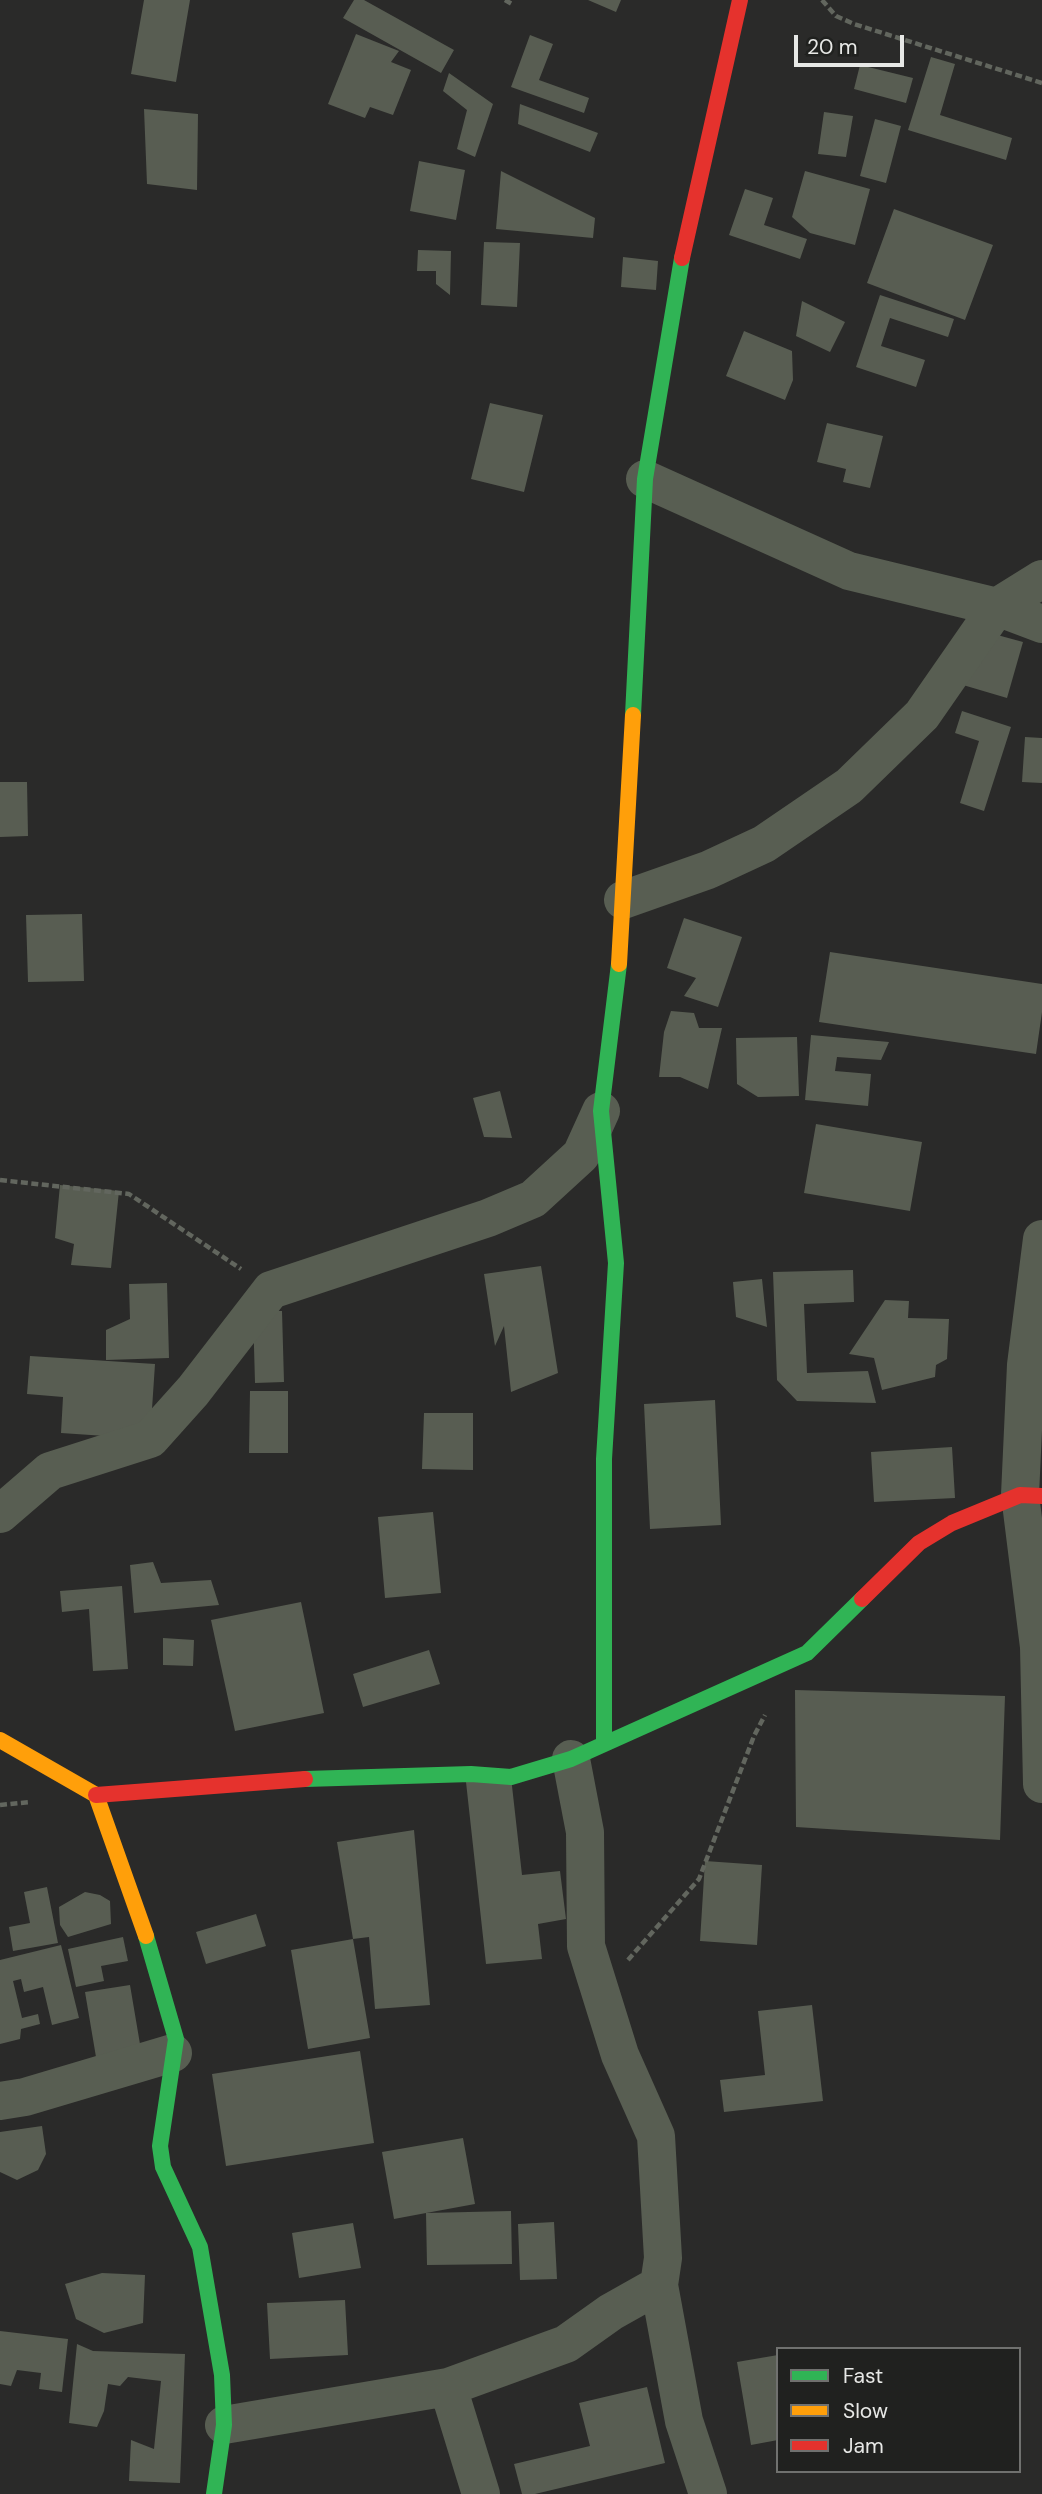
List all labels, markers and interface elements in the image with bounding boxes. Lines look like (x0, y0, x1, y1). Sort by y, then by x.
scale bar (797, 21, 907, 65)
text: 20 m (807, 33, 858, 61)
legend (776, 2347, 1021, 2473)
text: Fast (843, 2362, 883, 2390)
text: Slow (843, 2397, 888, 2425)
text: Jam (843, 2432, 884, 2460)

